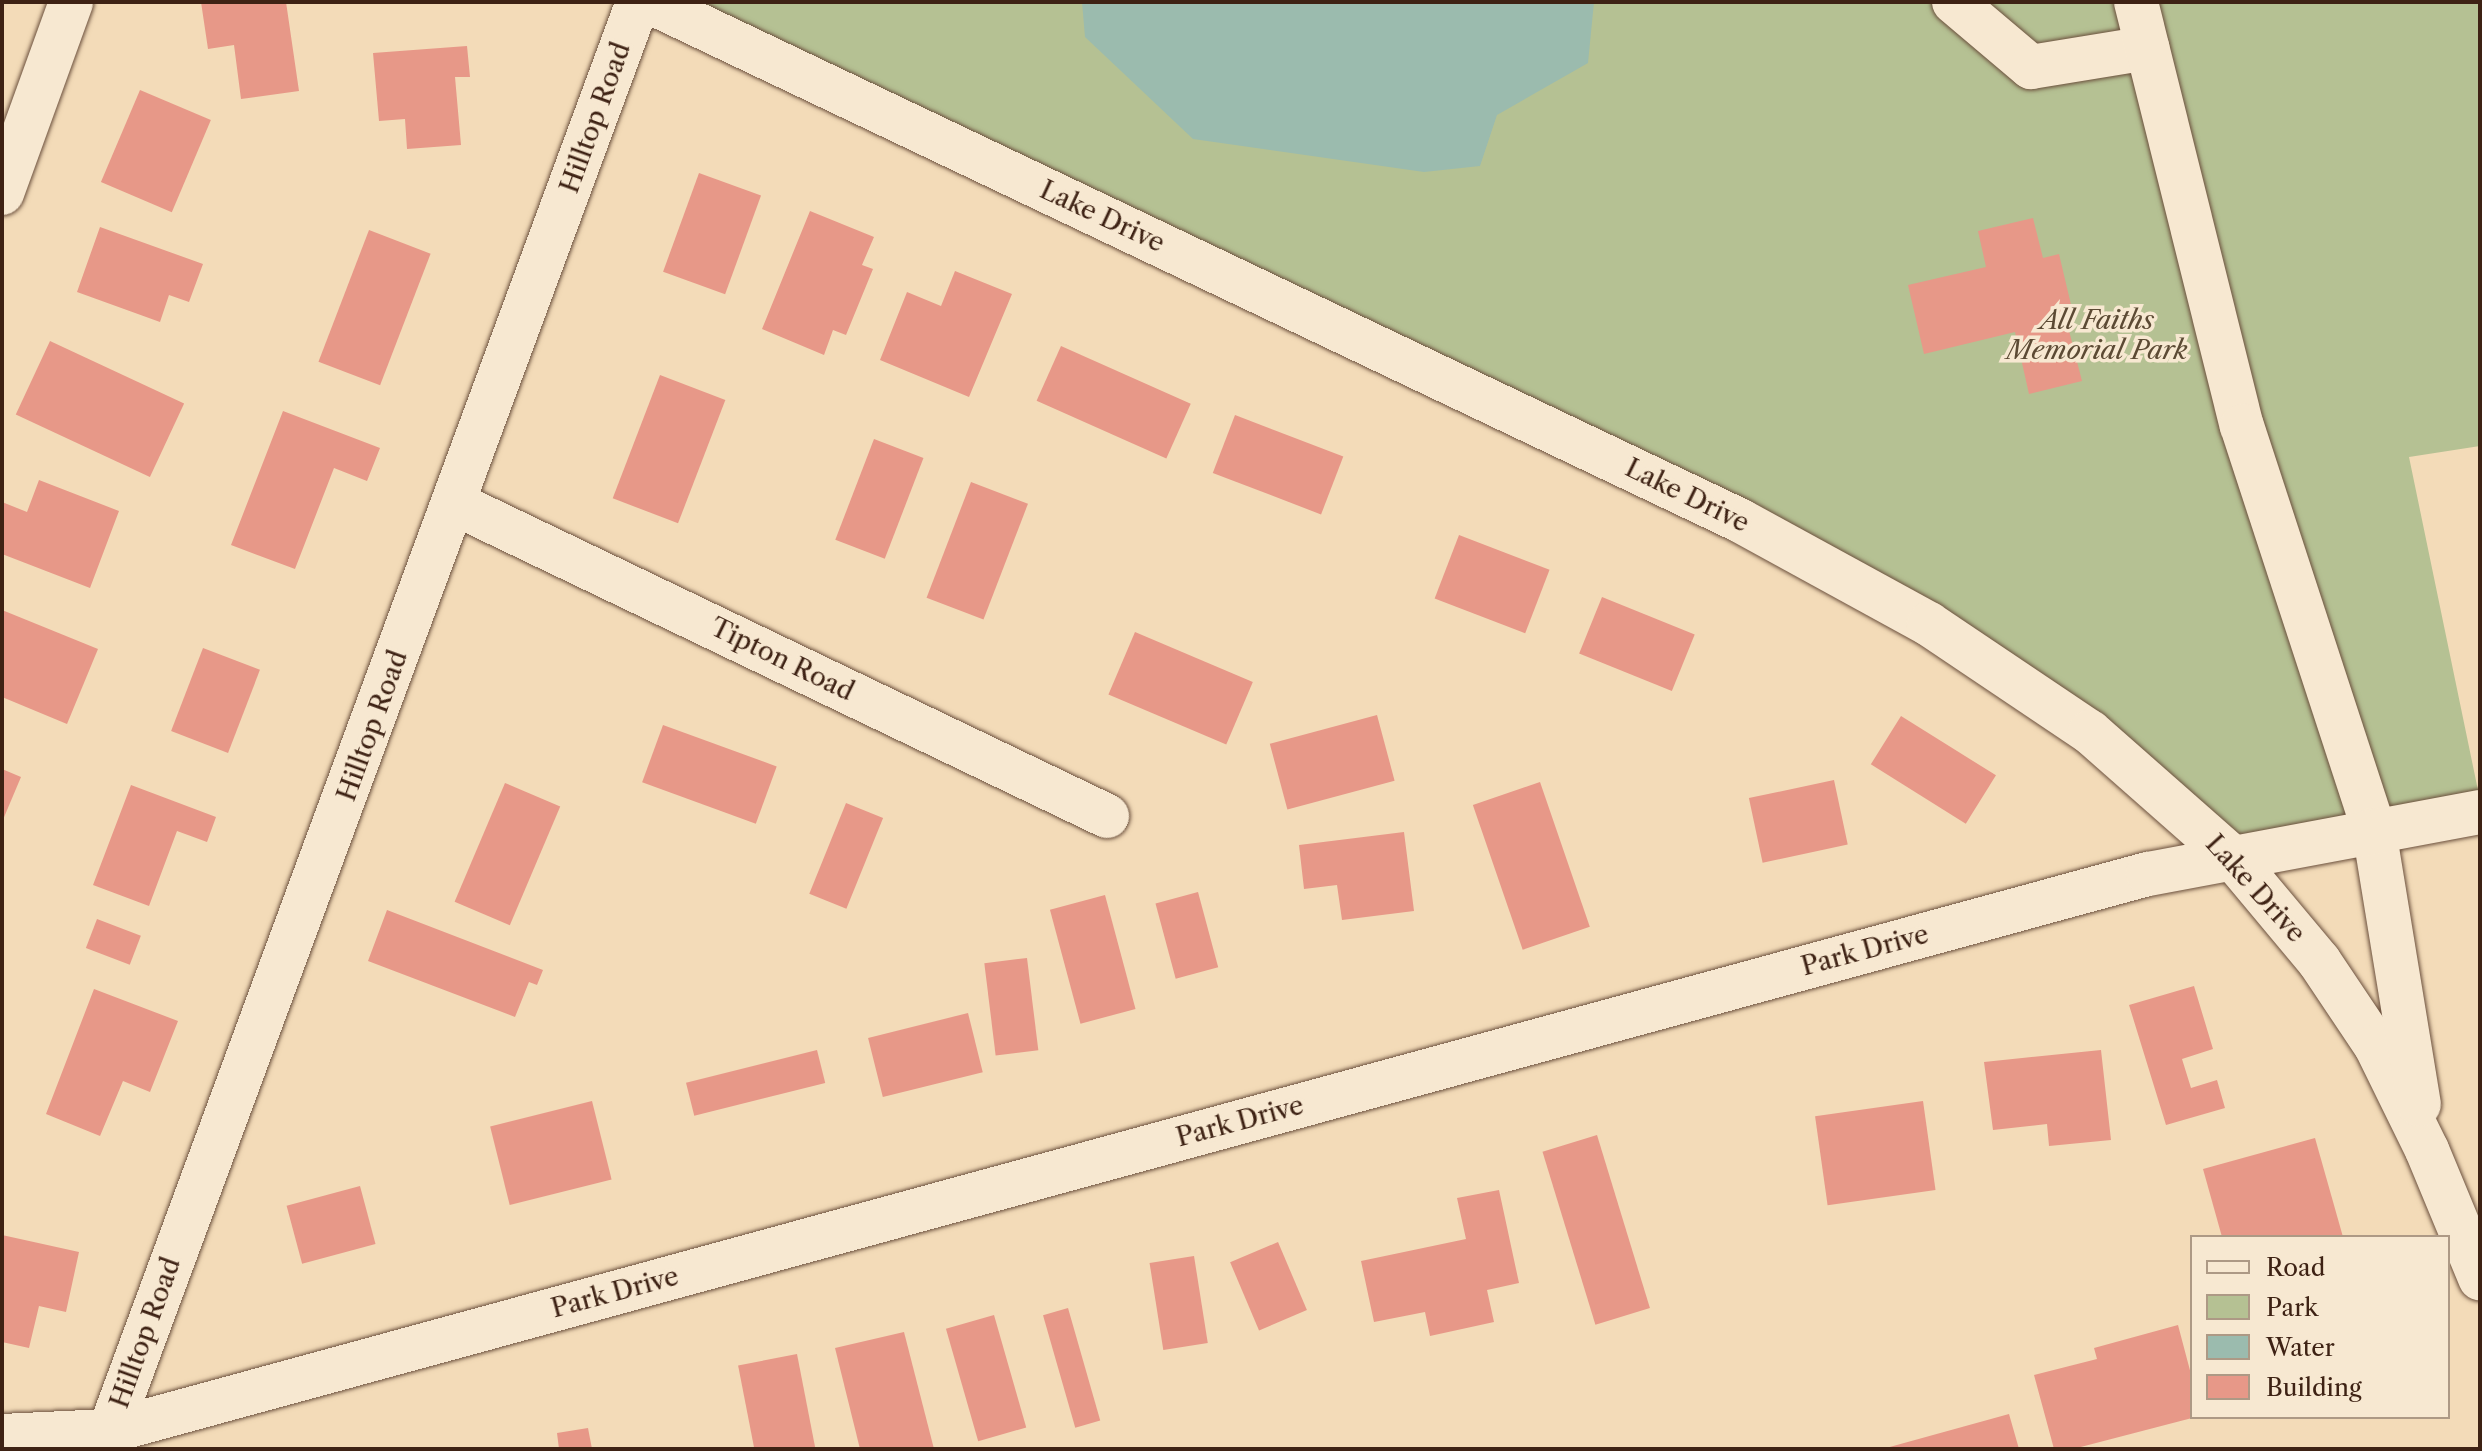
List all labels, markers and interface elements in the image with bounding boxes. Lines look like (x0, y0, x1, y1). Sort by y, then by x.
street label: Hilltop Road (554, 38, 638, 198)
street label: Lake Drive (1035, 175, 1169, 259)
park label: All Faiths Memorial Park (2006, 305, 2188, 366)
street label: Lake Drive (1620, 453, 1754, 539)
street label: Tipton Road (705, 612, 859, 708)
street label: Hilltop Road (331, 646, 415, 806)
street label: Lake Drive (2199, 829, 2311, 949)
street label: Park Drive (1798, 919, 1932, 983)
street label: Park Drive (1173, 1090, 1307, 1154)
legend (2190, 1235, 2450, 1419)
street label: Hilltop Road (104, 1253, 188, 1413)
text: Road (2266, 1253, 2325, 1282)
street label: Park Drive (548, 1261, 682, 1325)
text: Park (2266, 1293, 2318, 1322)
text: Water (2266, 1333, 2335, 1362)
text: Building (2266, 1373, 2362, 1402)

